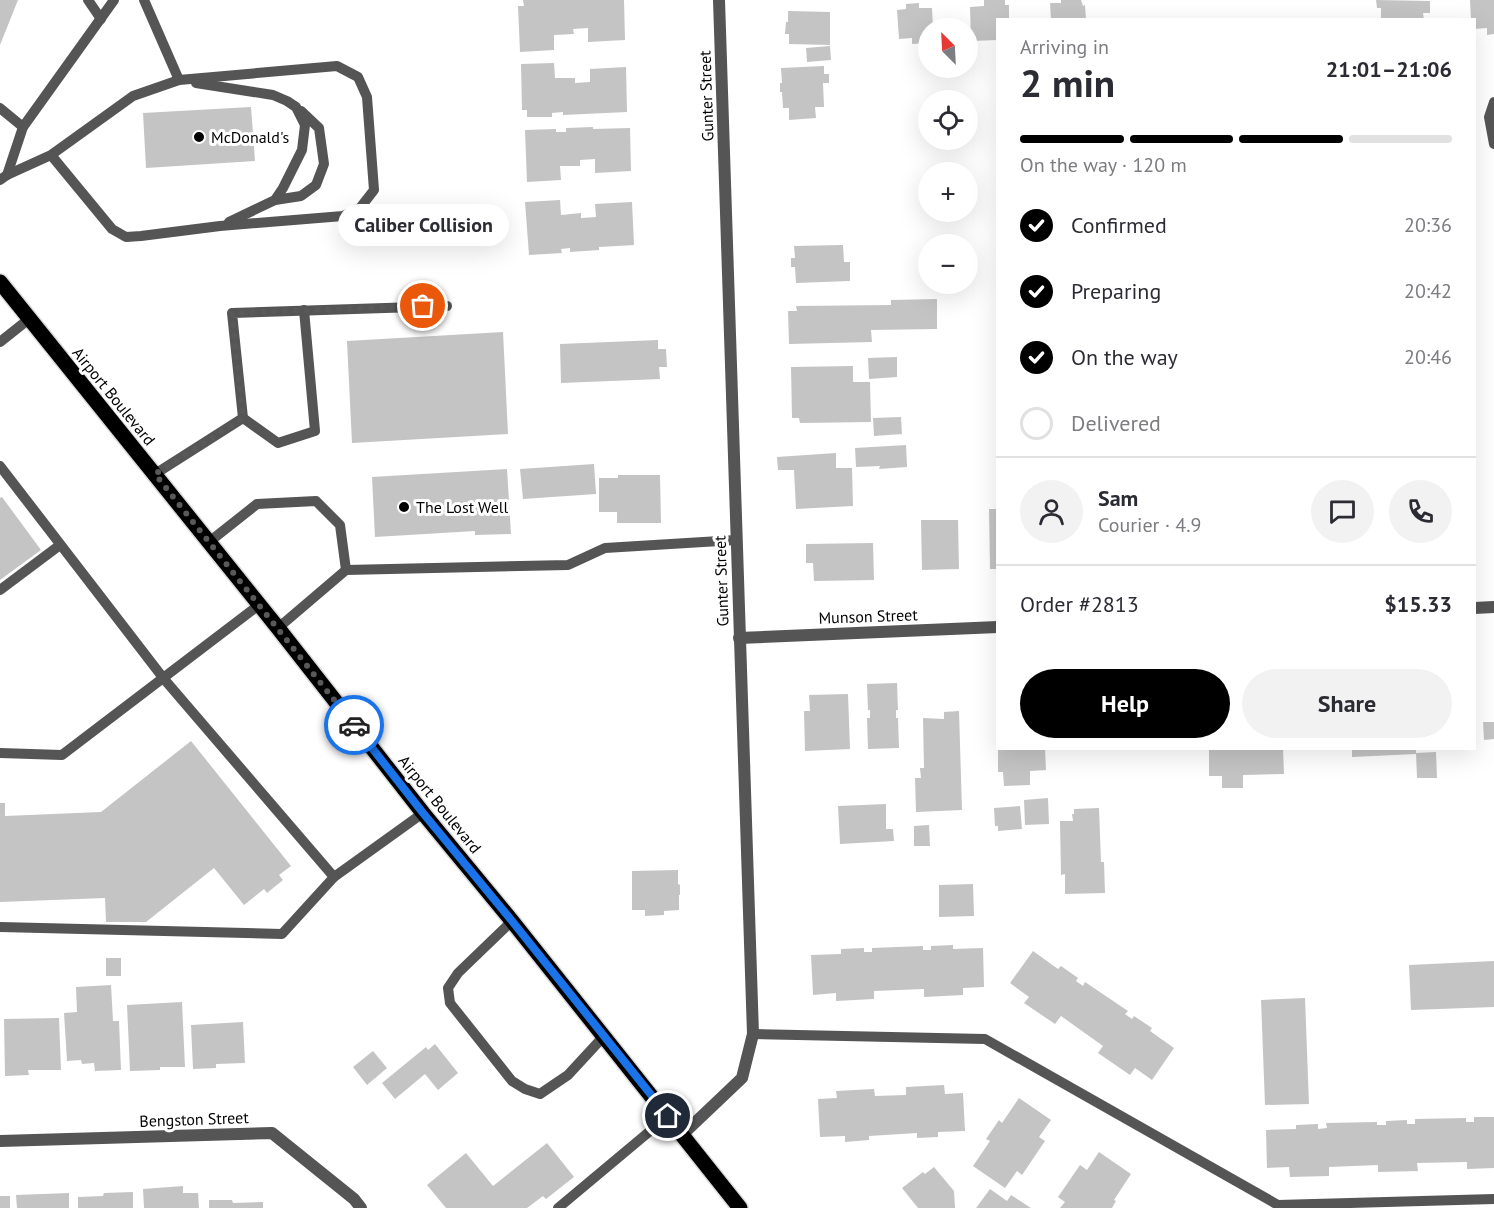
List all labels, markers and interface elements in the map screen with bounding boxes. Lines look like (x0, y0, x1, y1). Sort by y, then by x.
north arrow (918, 18, 978, 78)
map controls (918, 18, 978, 294)
text: Arriving in (1020, 34, 1109, 60)
street label: Gunter Street (694, 50, 718, 142)
text: 21:01–21:06 (1326, 55, 1452, 83)
text: 2 min (1020, 57, 1115, 108)
button: locate (918, 90, 978, 150)
place label: McDonald's (211, 127, 289, 147)
marker: McDonald's (192, 130, 206, 144)
text: On the way · 120 m (1020, 152, 1187, 178)
button: + (918, 162, 978, 222)
callout: Caliber Collision (338, 204, 508, 246)
icon: check (1020, 209, 1053, 242)
text: Confirmed (1071, 211, 1167, 239)
text: Caliber Collision (354, 212, 493, 238)
text: 20:36 (1404, 212, 1452, 238)
button: − (918, 234, 978, 294)
icon: check (1020, 275, 1053, 308)
text: Preparing (1071, 277, 1161, 305)
text: 20:42 (1404, 278, 1452, 304)
pin (397, 280, 448, 331)
icon: bag (406, 289, 439, 322)
icon: check (1020, 341, 1053, 374)
street label: Airport Boulevard (68, 343, 160, 449)
text: On the way (1071, 343, 1178, 371)
text: 20:46 (1404, 344, 1452, 370)
text: Delivered (1071, 409, 1161, 437)
button: person (1020, 480, 1083, 543)
button: chat (1311, 480, 1374, 543)
button: phone (1389, 480, 1452, 543)
text: Sam (1098, 484, 1138, 512)
place label: The Lost Well (416, 497, 508, 517)
marker: The Lost Well (397, 500, 411, 514)
text: Courier · 4.9 (1098, 512, 1201, 538)
street label: Gunter Street (709, 535, 733, 627)
text: Order #2813 (1020, 590, 1139, 618)
text: $15.33 (1384, 590, 1452, 618)
street label: Munson Street (818, 604, 919, 628)
button: Help (1020, 669, 1230, 738)
button: Share (1242, 669, 1452, 738)
courier (324, 695, 384, 755)
icon: car (338, 709, 371, 742)
street label: Airport Boulevard (394, 751, 486, 857)
pin (642, 1090, 693, 1141)
icon: home (651, 1099, 684, 1132)
street label: Bengston Street (139, 1107, 250, 1131)

